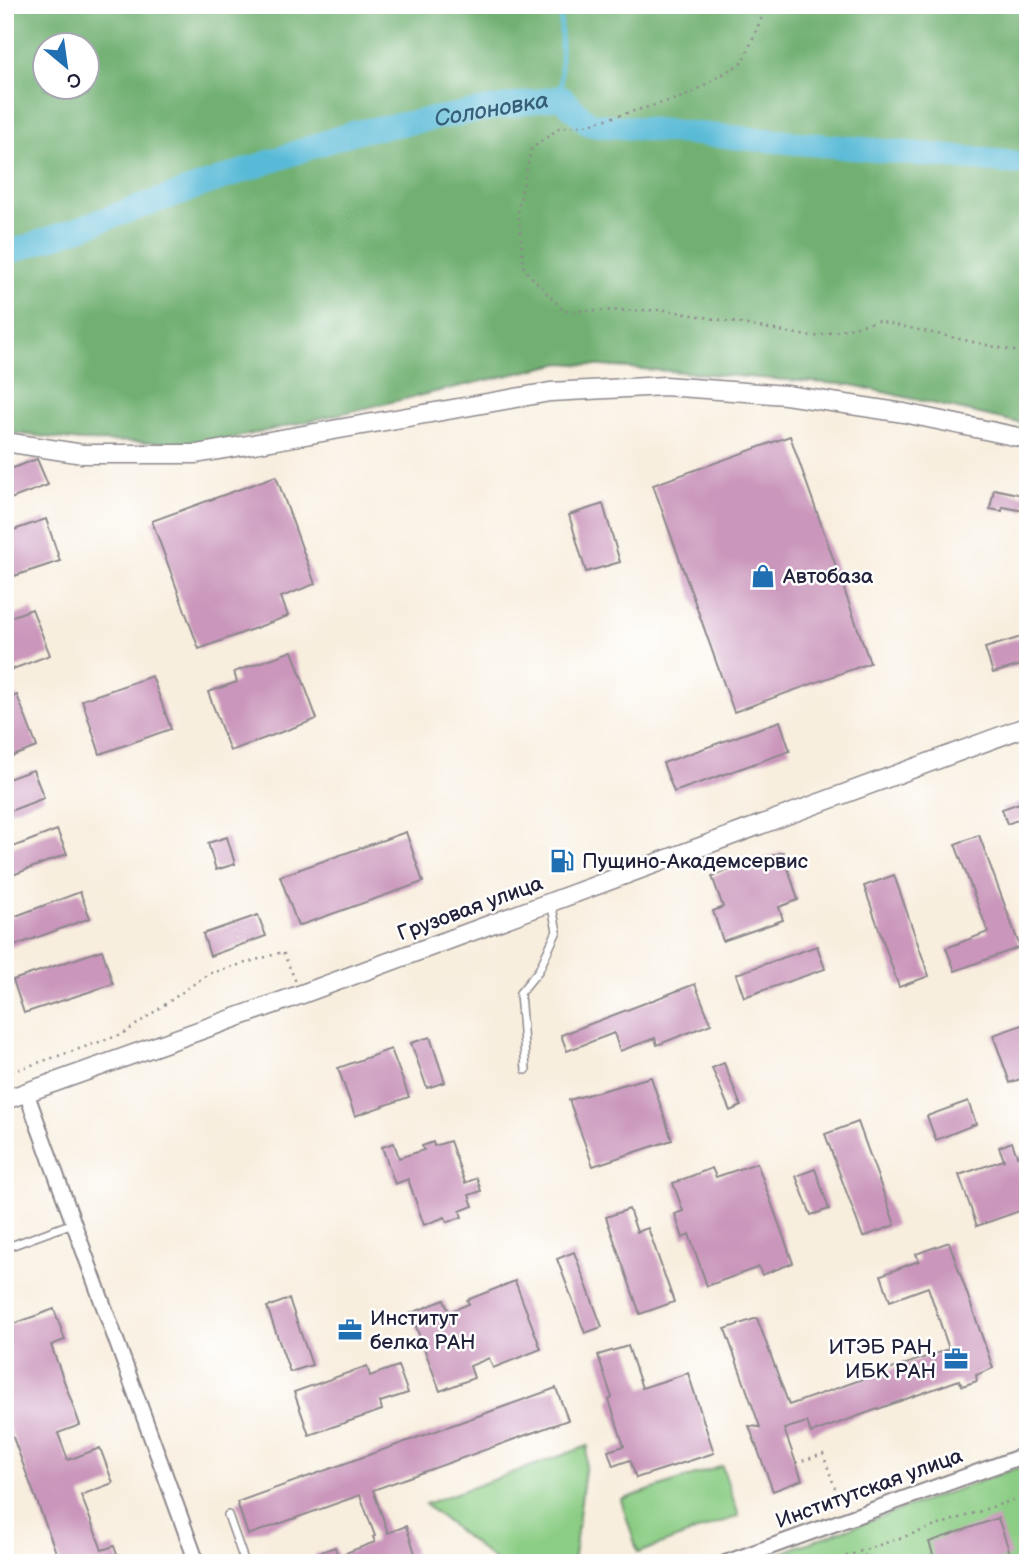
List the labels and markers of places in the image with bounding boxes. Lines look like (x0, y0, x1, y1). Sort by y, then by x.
shop icon: Автобаза (749, 562, 777, 590)
place label: Автобаза (782, 564, 874, 589)
fuel station icon: Пущино-Академсервис (548, 847, 576, 875)
place label: Пущино-Академсервис (582, 849, 808, 874)
place label: Институт белка РАН (370, 1306, 476, 1355)
office icon: Институт белка РАН (336, 1316, 364, 1344)
place label: ИТЭБ РАН, ИБК РАН (828, 1335, 936, 1384)
office icon: ИТЭБ РАН, ИБК РАН (942, 1345, 970, 1373)

